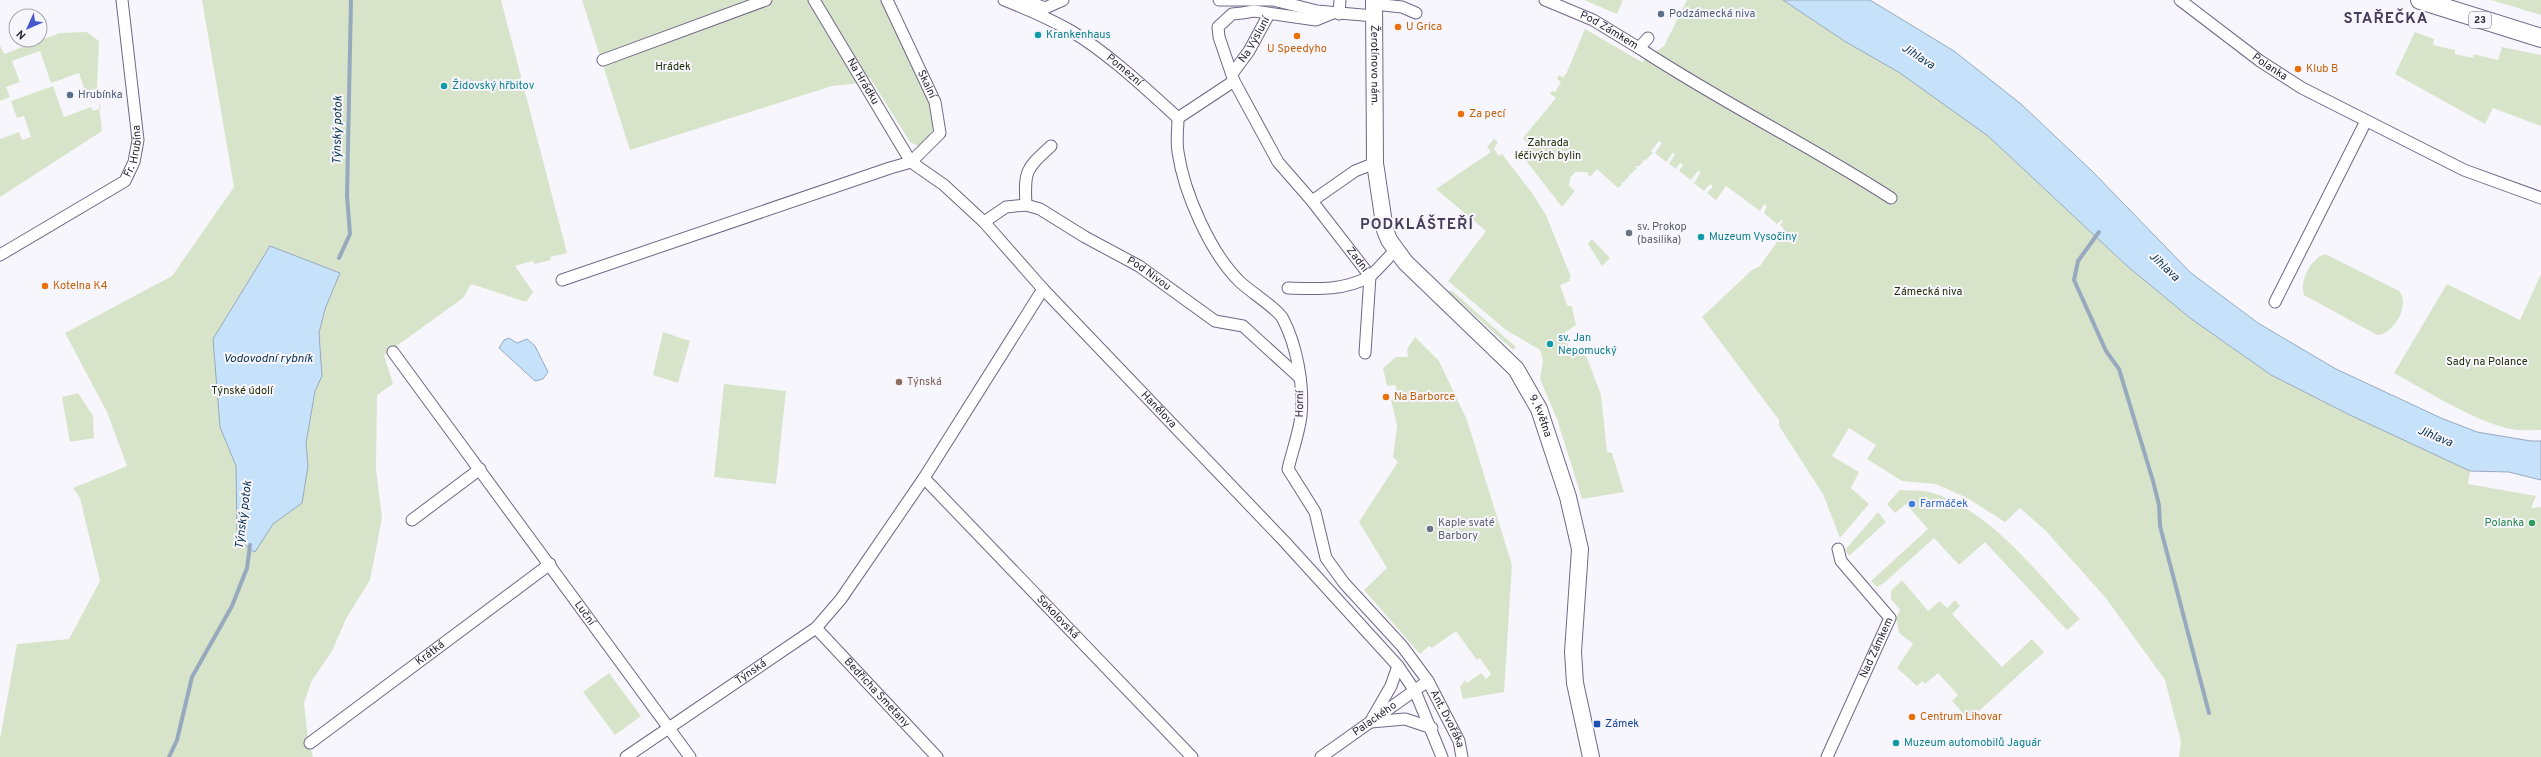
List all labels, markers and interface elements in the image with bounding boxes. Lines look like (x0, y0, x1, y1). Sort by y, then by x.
place label: Podzámecká niva (1669, 7, 1756, 21)
north arrow (8, 8, 48, 48)
street label: Pod Zámkem (1578, 8, 1641, 53)
district label: STAŘEČKA (2343, 8, 2429, 29)
marker: Podzámecká niva (1656, 9, 1666, 19)
road number: 23 (2469, 12, 2491, 28)
street label: Na Výsluní (1236, 13, 1274, 66)
place label: U Grica (1406, 20, 1442, 34)
marker: U Grica (1393, 22, 1403, 32)
street label: Žerotínovo nám. (1367, 25, 1382, 105)
text: N (14, 27, 29, 42)
place label: Krankenhaus (1046, 28, 1111, 42)
marker: Krankenhaus (1033, 30, 1043, 40)
marker: U Speedyho (1292, 31, 1302, 41)
water label: Jihlava (1898, 40, 1938, 74)
place label: U Speedyho (1267, 42, 1327, 56)
street label: Polanka (2249, 50, 2290, 84)
street label: Pomezní (1103, 51, 1146, 90)
street label: Na Hrádku (844, 56, 882, 107)
park label: Hrádek (655, 60, 691, 74)
place label: Klub B (2306, 62, 2338, 76)
marker: Klub B (2293, 64, 2303, 74)
street label: Skalní (914, 68, 940, 102)
place label: Židovský hřbitov (452, 78, 535, 93)
marker: Židovský hřbitov (439, 81, 449, 91)
place label: Hrubínka (78, 88, 123, 102)
marker: Hrubínka (65, 90, 75, 100)
water label: Týnský potok (329, 95, 347, 164)
place label: Za pecí (1469, 107, 1507, 121)
marker: Za pecí (1456, 109, 1466, 119)
street label: Fr. Hrubína (121, 124, 145, 179)
park label: Zahrada léčivých bylin (1515, 136, 1581, 163)
district label: PODKLÁŠTEŘÍ (1360, 214, 1474, 235)
place label: sv. Prokop (basilika) (1637, 220, 1687, 247)
marker: sv. Prokop (basilika) (1624, 228, 1634, 238)
place label: Muzeum Vysočiny (1709, 230, 1797, 244)
marker: Muzeum Vysočiny (1696, 232, 1706, 242)
street label: Zadní (1343, 244, 1372, 276)
water label: Jihlava (2145, 249, 2183, 286)
street label: Pod Nivou (1124, 254, 1174, 294)
place label: Kotelna K4 (53, 279, 108, 293)
marker: Kotelna K4 (40, 281, 50, 291)
park label: Zámecká niva (1894, 285, 1962, 299)
place label: sv. Jan Nepomucký (1558, 331, 1617, 358)
marker: sv. Jan Nepomucký (1545, 339, 1555, 349)
water label: Vodovodní rybník (223, 351, 314, 367)
park label: Sady na Polance (2446, 355, 2528, 369)
place label: Týnská (907, 375, 942, 389)
marker: Týnská (894, 377, 904, 387)
park label: Týnské údolí (211, 384, 274, 398)
street label: Hanělova (1138, 388, 1180, 431)
street label: Horní (1293, 389, 1307, 418)
place label: Na Barborce (1394, 390, 1455, 404)
marker: Na Barborce (1381, 392, 1391, 402)
street label: 9. května (1525, 392, 1555, 439)
water label: Jihlava (2415, 423, 2456, 452)
water label: Týnský potok (232, 479, 256, 550)
place label: Farmáček (1920, 497, 1968, 511)
marker: Farmáček (1907, 499, 1917, 509)
place label: Kaple svaté Barbory (1438, 516, 1495, 543)
place label: Polanka (2485, 516, 2524, 530)
marker: Polanka (2527, 518, 2537, 528)
marker: Kaple svaté Barbory (1425, 524, 1435, 534)
street label: Sokolovská (1033, 592, 1082, 642)
street label: Luční (571, 598, 599, 629)
street label: Nad Zámkem (1857, 615, 1896, 680)
street label: Krátká (413, 638, 448, 669)
street label: Bedřicha Smetany (841, 655, 913, 731)
street label: Týnská (733, 656, 769, 688)
street label: Ant. Dvořáka (1427, 687, 1467, 749)
street label: Palackého (1350, 698, 1400, 739)
place label: Centrum Lihovar (1920, 710, 2003, 724)
marker: Centrum Lihovar (1907, 712, 1917, 722)
place label: Zámek (1605, 717, 1639, 731)
marker: Zámek (1592, 719, 1602, 729)
place label: Muzeum automobilů Jaguár (1904, 736, 2042, 750)
marker: Muzeum automobilů Jaguár (1891, 738, 1901, 748)

